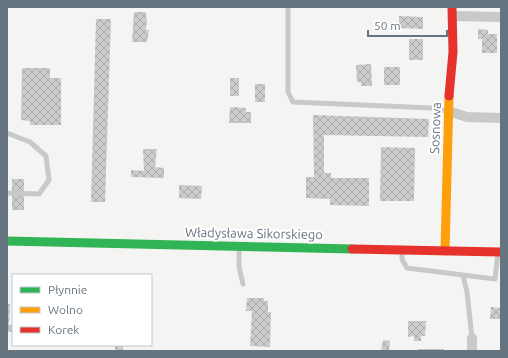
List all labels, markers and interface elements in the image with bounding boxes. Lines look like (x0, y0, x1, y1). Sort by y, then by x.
scale bar (368, 12, 447, 38)
text: 50 m (374, 19, 401, 32)
street label: Sosnowa (427, 102, 443, 154)
street label: Władysława Sikorskiego (185, 225, 323, 241)
legend (12, 274, 152, 346)
text: Płynnie (48, 283, 87, 296)
text: Wolno (48, 303, 83, 316)
text: Korek (48, 323, 79, 336)

